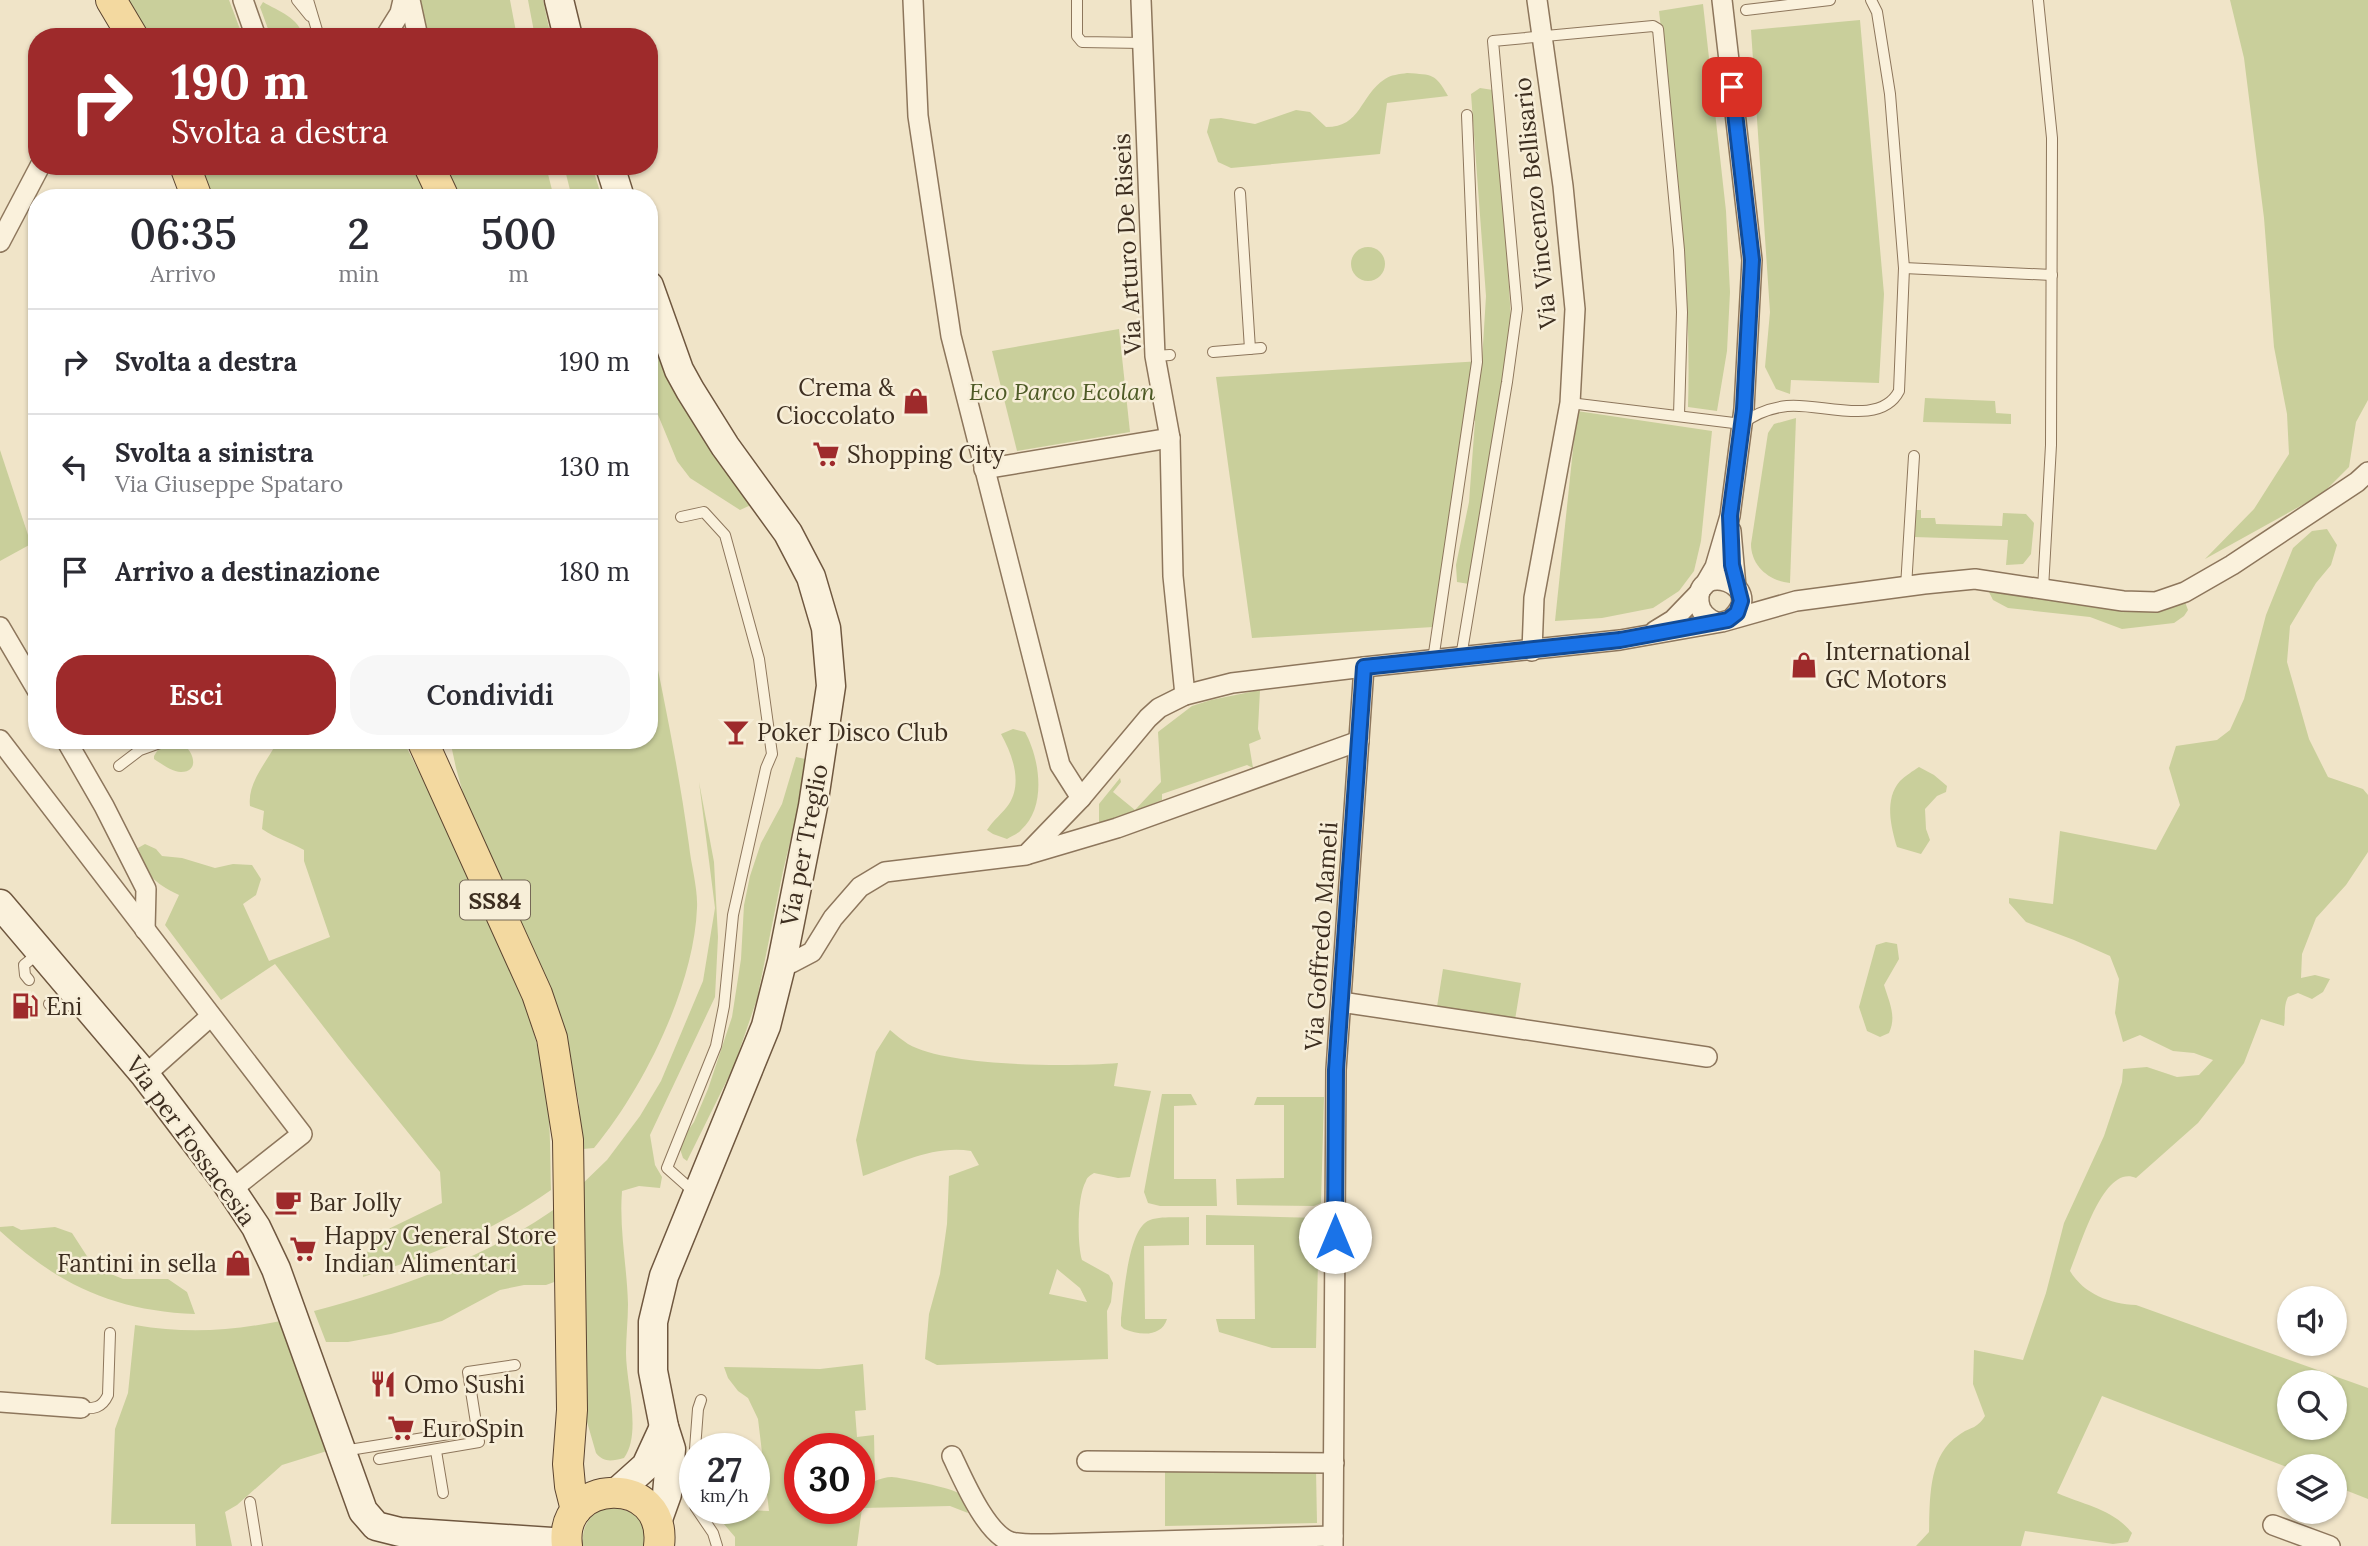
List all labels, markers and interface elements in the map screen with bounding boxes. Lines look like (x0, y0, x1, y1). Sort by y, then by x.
text: 190 m (171, 50, 308, 112)
icon: right (56, 56, 147, 147)
pin (1702, 57, 1762, 117)
icon: arrive (1713, 68, 1751, 106)
street label: Via Vincenzo Bellisario (1506, 76, 1564, 331)
text: Svolta a destra (171, 111, 388, 152)
street label: Via Arturo De Riseis (1106, 133, 1148, 356)
text: 06:35 (129, 207, 237, 261)
text: 2 (348, 207, 370, 261)
text: 500 (481, 207, 557, 261)
text: Arrivo (150, 259, 216, 288)
text: min (338, 259, 379, 288)
text: m (508, 259, 529, 288)
icon: right (56, 343, 94, 381)
text: Svolta a destra (115, 345, 297, 378)
text: 190 m (559, 345, 630, 378)
place label: Crema & Cioccolato (776, 372, 895, 431)
park label: Eco Parco Ecolan (969, 376, 1155, 407)
shop icon: Crema & Cioccolato (901, 386, 931, 416)
text: Svolta a sinistra (115, 436, 314, 469)
supermarket icon: Shopping City (811, 439, 841, 469)
place label: Shopping City (847, 439, 1005, 470)
icon: left (56, 448, 94, 486)
text: 130 m (560, 450, 630, 483)
text: Via Giuseppe Spataro (115, 469, 343, 498)
icon: arrive (56, 553, 94, 591)
text: Arrivo a destinazione (115, 555, 380, 588)
text: 180 m (560, 555, 630, 588)
place label: International GC Motors (1825, 636, 1970, 695)
shop icon: International GC Motors (1789, 650, 1819, 680)
button: Esci (56, 655, 336, 735)
button: Condividi (350, 655, 630, 735)
bar icon: Poker Disco Club (721, 717, 751, 747)
place label: Poker Disco Club (757, 717, 948, 748)
street label: Via per Treglio (773, 761, 835, 930)
street label: Via Goffredo Mameli (1297, 821, 1344, 1052)
road number: SS84 (460, 880, 530, 920)
fuel station icon: Eni (10, 991, 40, 1021)
place label: Eni (46, 991, 82, 1022)
street label: Via per Fossacesia (118, 1049, 263, 1232)
cafe icon: Bar Jolly (273, 1187, 303, 1217)
place label: Bar Jolly (309, 1187, 402, 1218)
position arrow (1298, 1200, 1372, 1274)
place label: Happy General Store Indian Alimentari (324, 1220, 557, 1279)
supermarket icon: Happy General Store Indian Alimentari (288, 1234, 318, 1264)
place label: Fantini in sella (57, 1248, 217, 1279)
shop icon: Fantini in sella (223, 1248, 253, 1278)
map controls (2277, 1286, 2347, 1524)
button: sound (2277, 1286, 2347, 1356)
restaurant icon: Omo Sushi (368, 1369, 398, 1399)
place label: Omo Sushi (404, 1369, 525, 1400)
button: search (2277, 1370, 2347, 1440)
supermarket icon: EuroSpin (386, 1413, 416, 1443)
place label: EuroSpin (422, 1413, 524, 1444)
speed limit sign: 30 (784, 1433, 875, 1524)
text: 27 (707, 1447, 742, 1492)
button: layers (2277, 1454, 2347, 1524)
text: km/h (700, 1484, 749, 1507)

